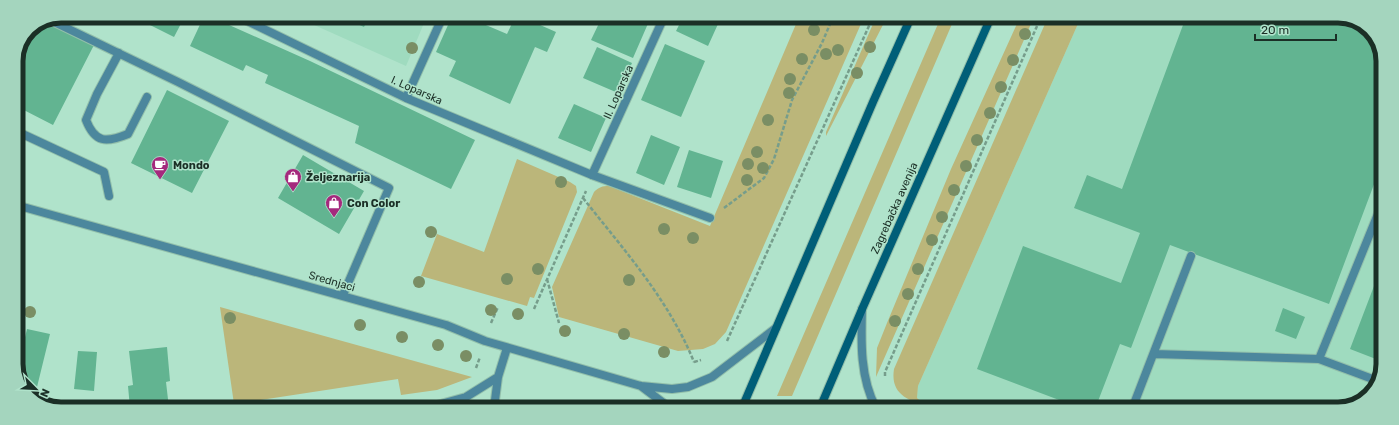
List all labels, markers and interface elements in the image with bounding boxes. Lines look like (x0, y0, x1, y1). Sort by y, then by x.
scale bar (1255, 16, 1336, 42)
text: 20 m (1261, 23, 1289, 37)
street label: II. Loparska (601, 63, 636, 121)
street label: I. Loparska (389, 73, 444, 108)
cafe icon: Mondo (150, 155, 170, 180)
place label: Mondo (173, 159, 210, 172)
street label: Zagrebačka avenija (868, 160, 920, 256)
shop icon: Željeznarija (283, 167, 303, 192)
place label: Željeznarija (306, 170, 370, 184)
shop icon: Con Color (324, 193, 344, 218)
place label: Con Color (347, 197, 400, 210)
street label: Srednjaci (307, 269, 357, 294)
north arrow (16, 369, 56, 409)
text: N (37, 387, 52, 399)

